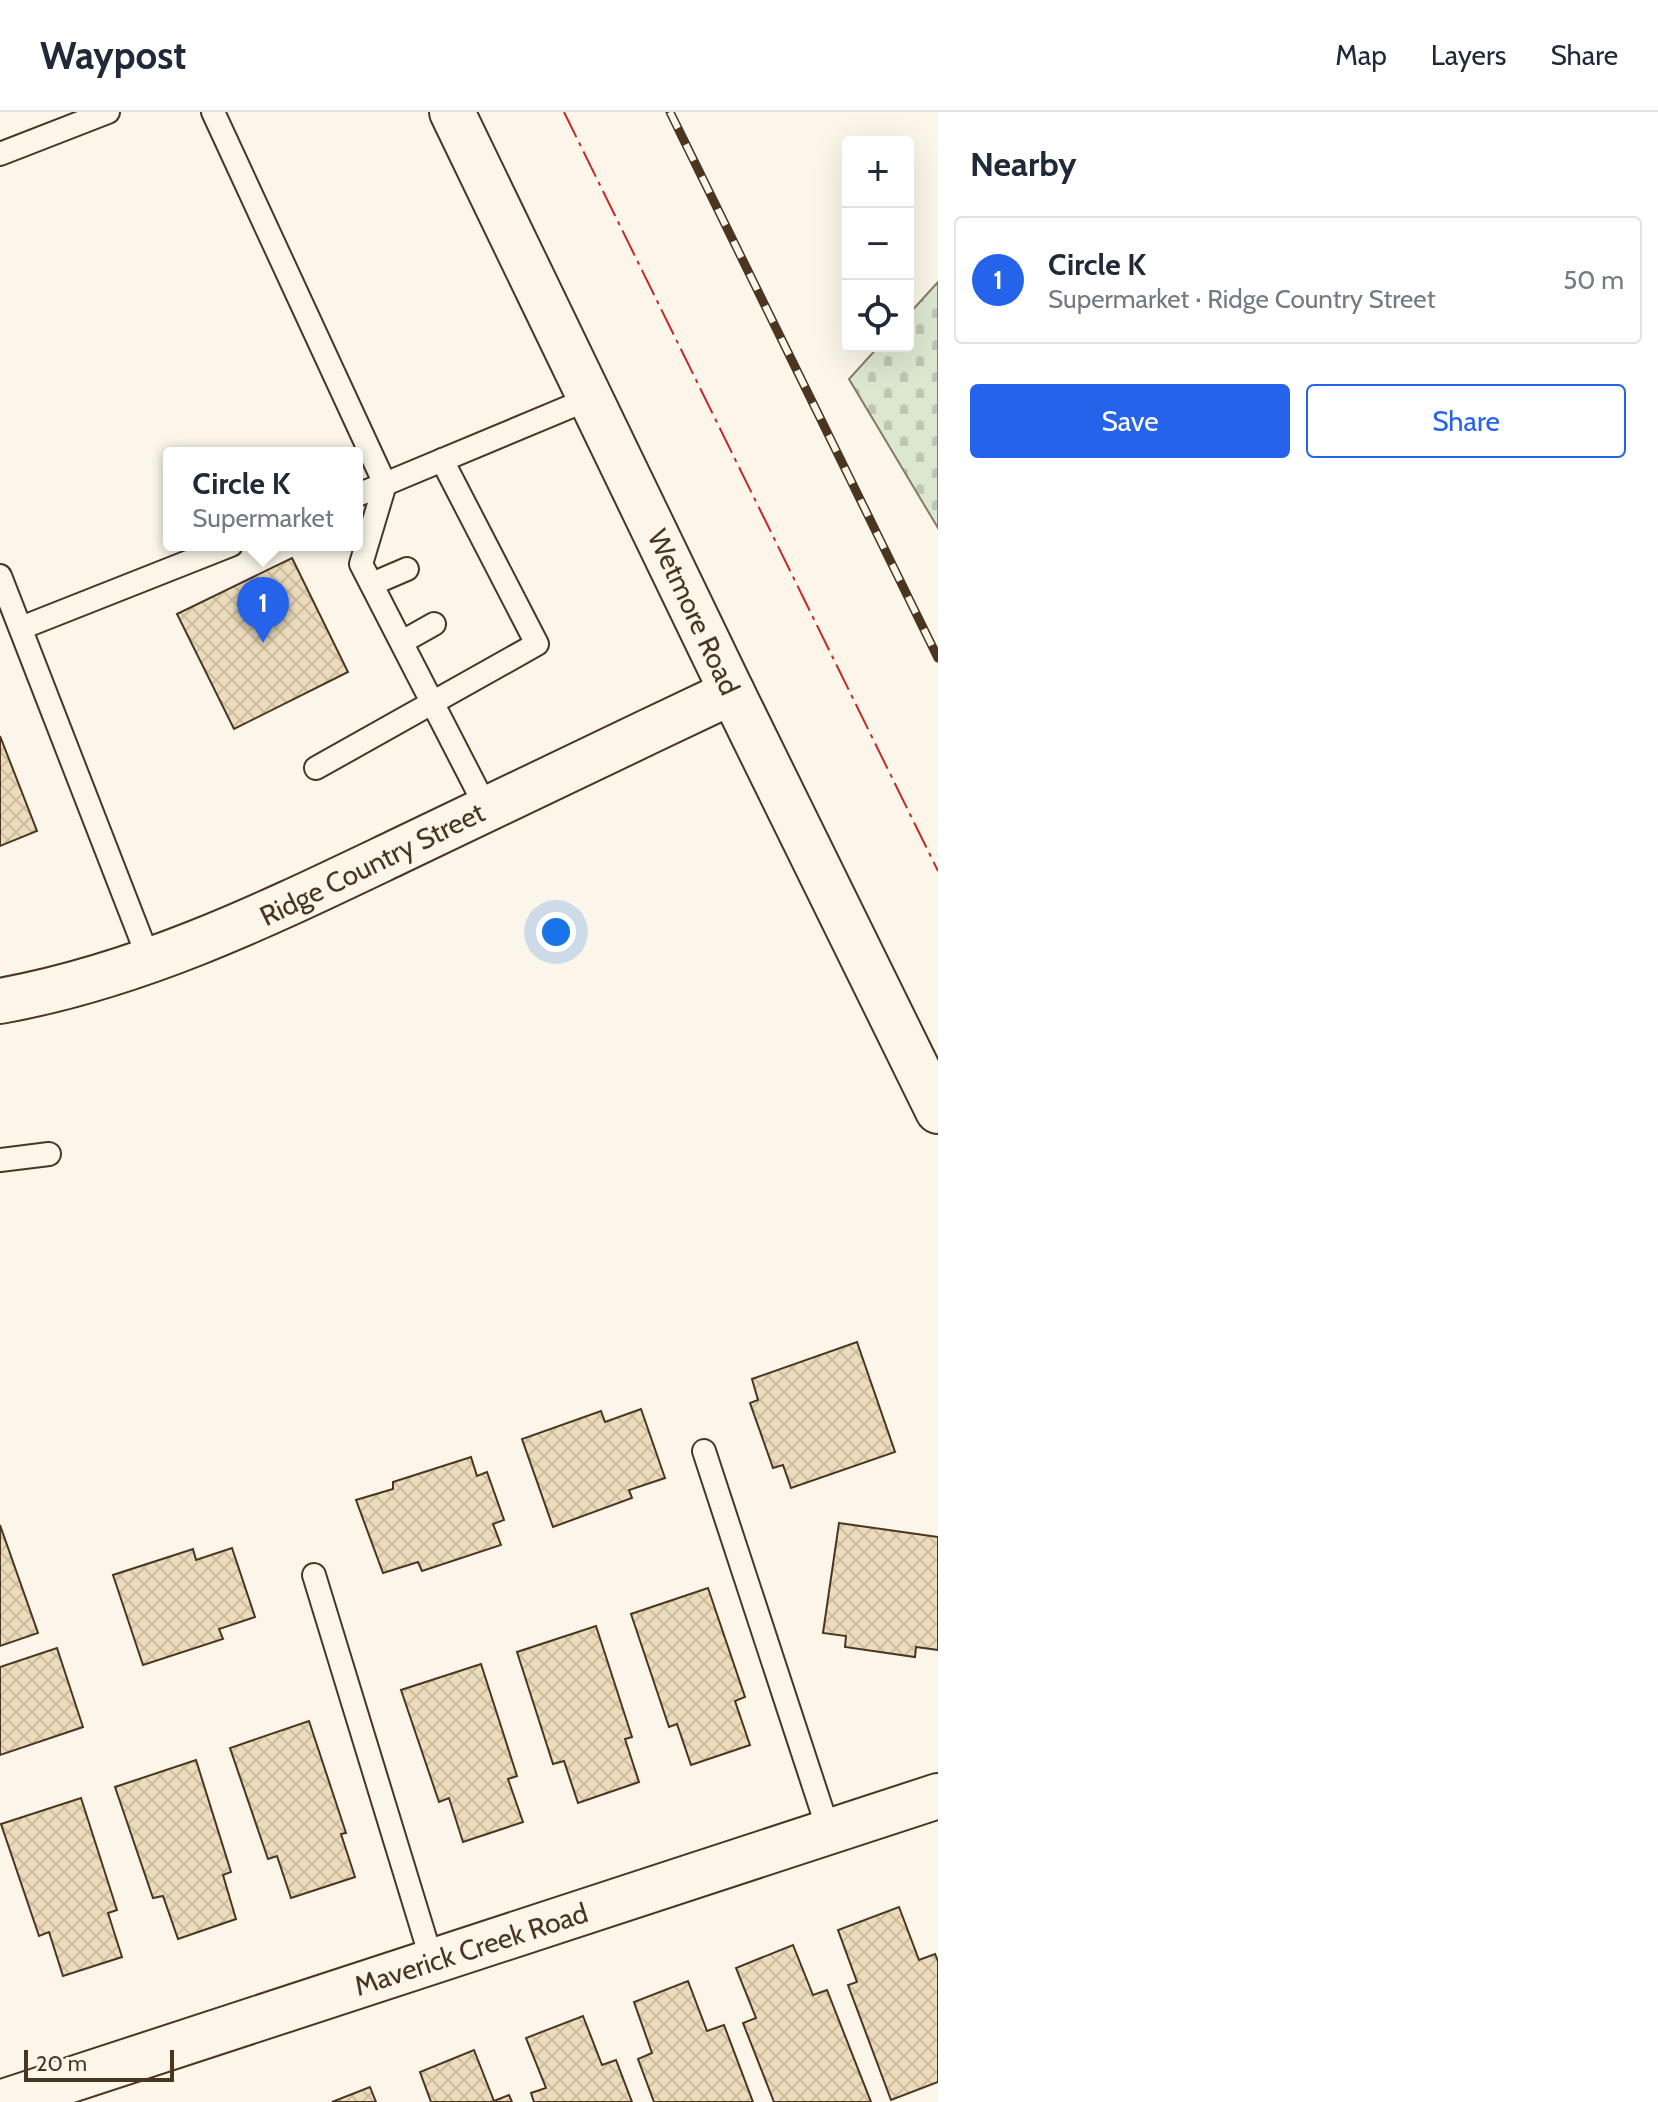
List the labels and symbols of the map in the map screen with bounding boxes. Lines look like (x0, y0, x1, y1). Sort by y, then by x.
street label: Wetmore Road (641, 524, 747, 700)
pin: 1 (237, 577, 289, 643)
street label: Ridge Country Street (254, 795, 490, 933)
your location (536, 912, 576, 952)
street label: Maverick Creek Road (350, 1895, 592, 2003)
scale bar (24, 2046, 174, 2082)

